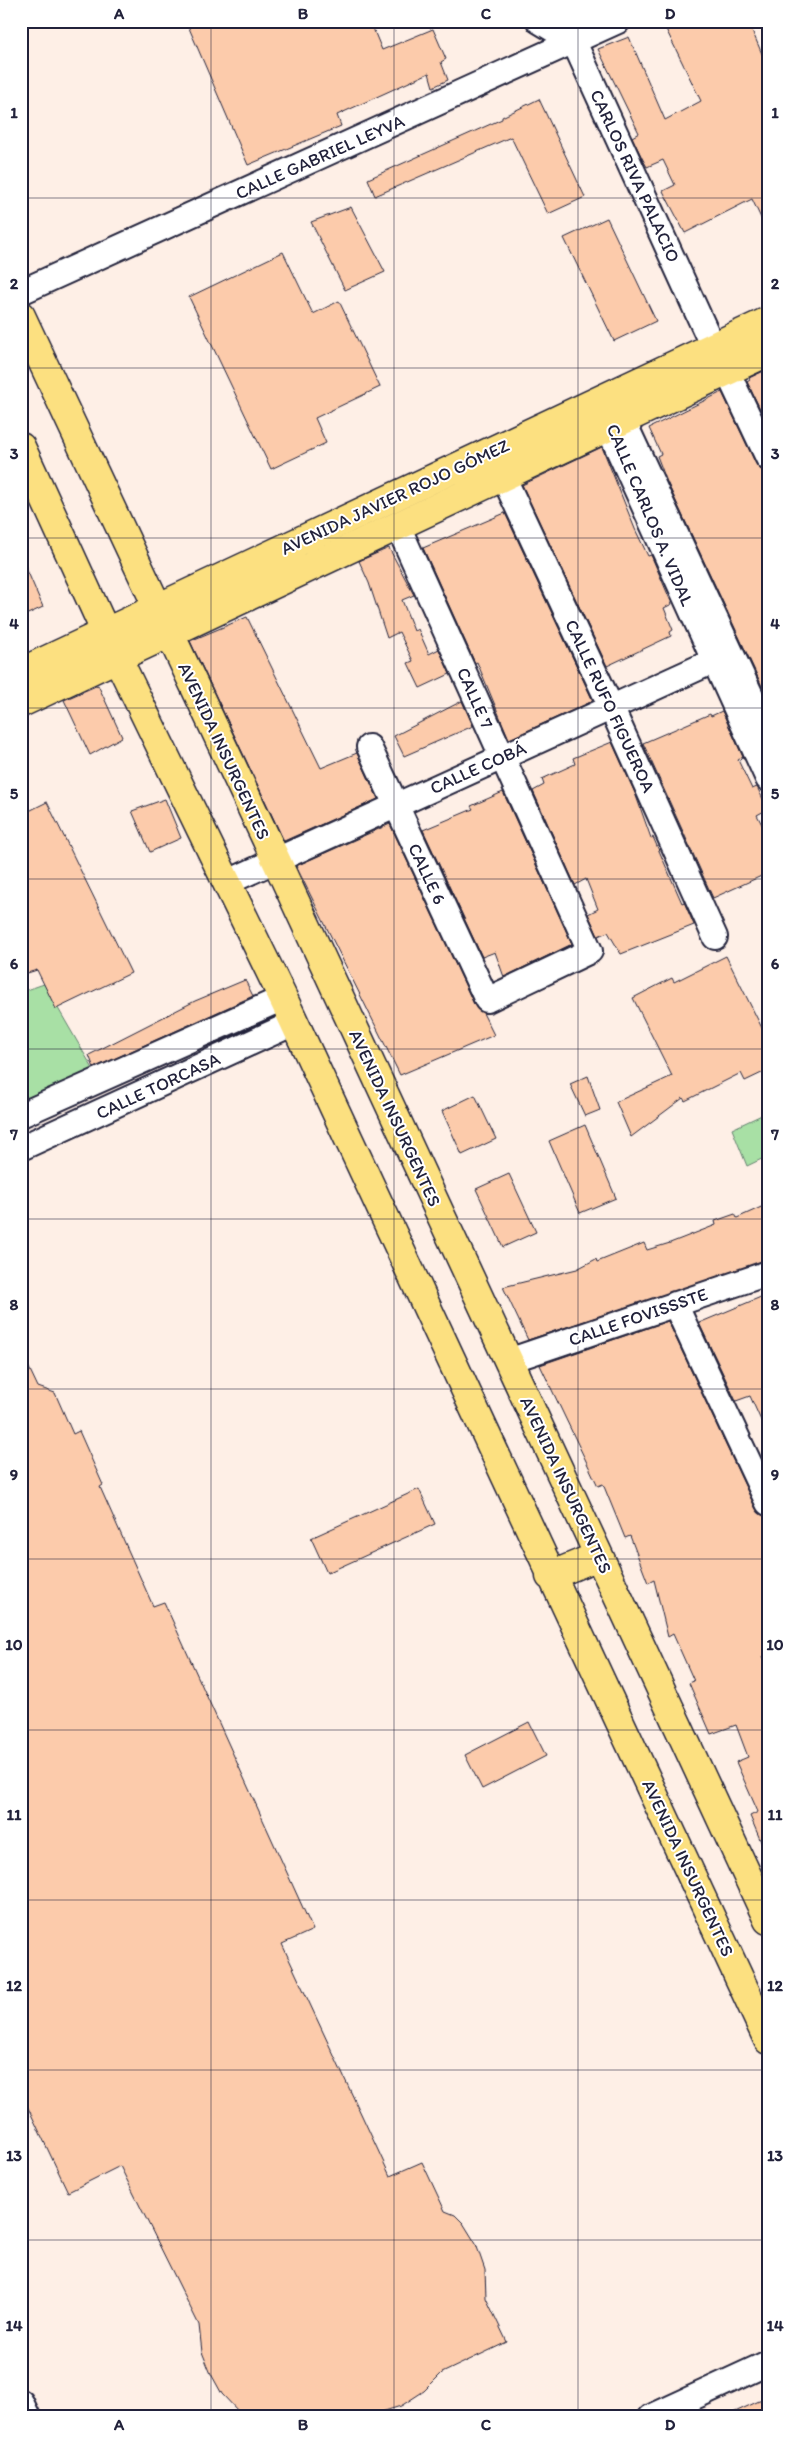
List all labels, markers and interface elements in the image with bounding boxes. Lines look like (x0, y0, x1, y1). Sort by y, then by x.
text: A (113, 4, 125, 23)
text: B (298, 4, 309, 23)
text: C (481, 4, 492, 23)
text: D (665, 4, 676, 23)
street label: CARLOS RIVA PALACIO (585, 86, 685, 266)
text: 1 (10, 103, 18, 122)
text: 1 (771, 103, 779, 122)
street label: CALLE GABRIEL LEYVA (232, 110, 408, 204)
text: 2 (10, 274, 19, 293)
text: 2 (771, 274, 780, 293)
street label: CALLE CARLOS A. VIDAL (602, 421, 698, 609)
street label: AVENIDA JAVIER ROJO GÓMEZ (277, 434, 513, 560)
text: 3 (10, 444, 19, 463)
text: 3 (771, 444, 780, 463)
text: 4 (9, 614, 19, 633)
text: 4 (770, 614, 780, 633)
street label: CALLE RUFO FIGUEROA (560, 616, 660, 796)
street label: AVENIDA INSURGENTES (173, 659, 275, 843)
street label: CALLE 7 (452, 664, 498, 732)
street label: CALLE COBÁ (427, 737, 530, 799)
text: 5 (10, 784, 19, 803)
text: 5 (771, 784, 780, 803)
street label: CALLE 6 (403, 840, 451, 908)
text: 6 (10, 954, 19, 973)
text: 6 (771, 954, 780, 973)
street label: AVENIDA INSURGENTES (344, 1026, 446, 1210)
street label: CALLE TORCASA (92, 1047, 224, 1124)
text: 7 (9, 1125, 18, 1144)
text: 7 (770, 1125, 779, 1144)
street label: CALLE FOVISSSTE (566, 1283, 710, 1351)
text: 8 (10, 1295, 19, 1314)
text: 8 (771, 1295, 780, 1314)
street label: AVENIDA INSURGENTES (515, 1393, 617, 1577)
text: 9 (10, 1465, 18, 1484)
text: 9 (771, 1465, 779, 1484)
text: 10 (5, 1635, 23, 1654)
text: 10 (766, 1635, 784, 1654)
street label: AVENIDA INSURGENTES (637, 1776, 739, 1960)
text: 11 (7, 1805, 22, 1824)
text: 11 (768, 1805, 783, 1824)
text: 12 (6, 1976, 23, 1995)
text: 12 (767, 1976, 784, 1995)
text: 13 (6, 2146, 22, 2165)
text: 13 (767, 2146, 783, 2165)
text: 14 (5, 2316, 23, 2335)
text: 14 (766, 2316, 784, 2335)
text: A (113, 2415, 125, 2434)
text: B (298, 2415, 309, 2434)
text: C (481, 2415, 492, 2434)
text: D (665, 2415, 676, 2434)

